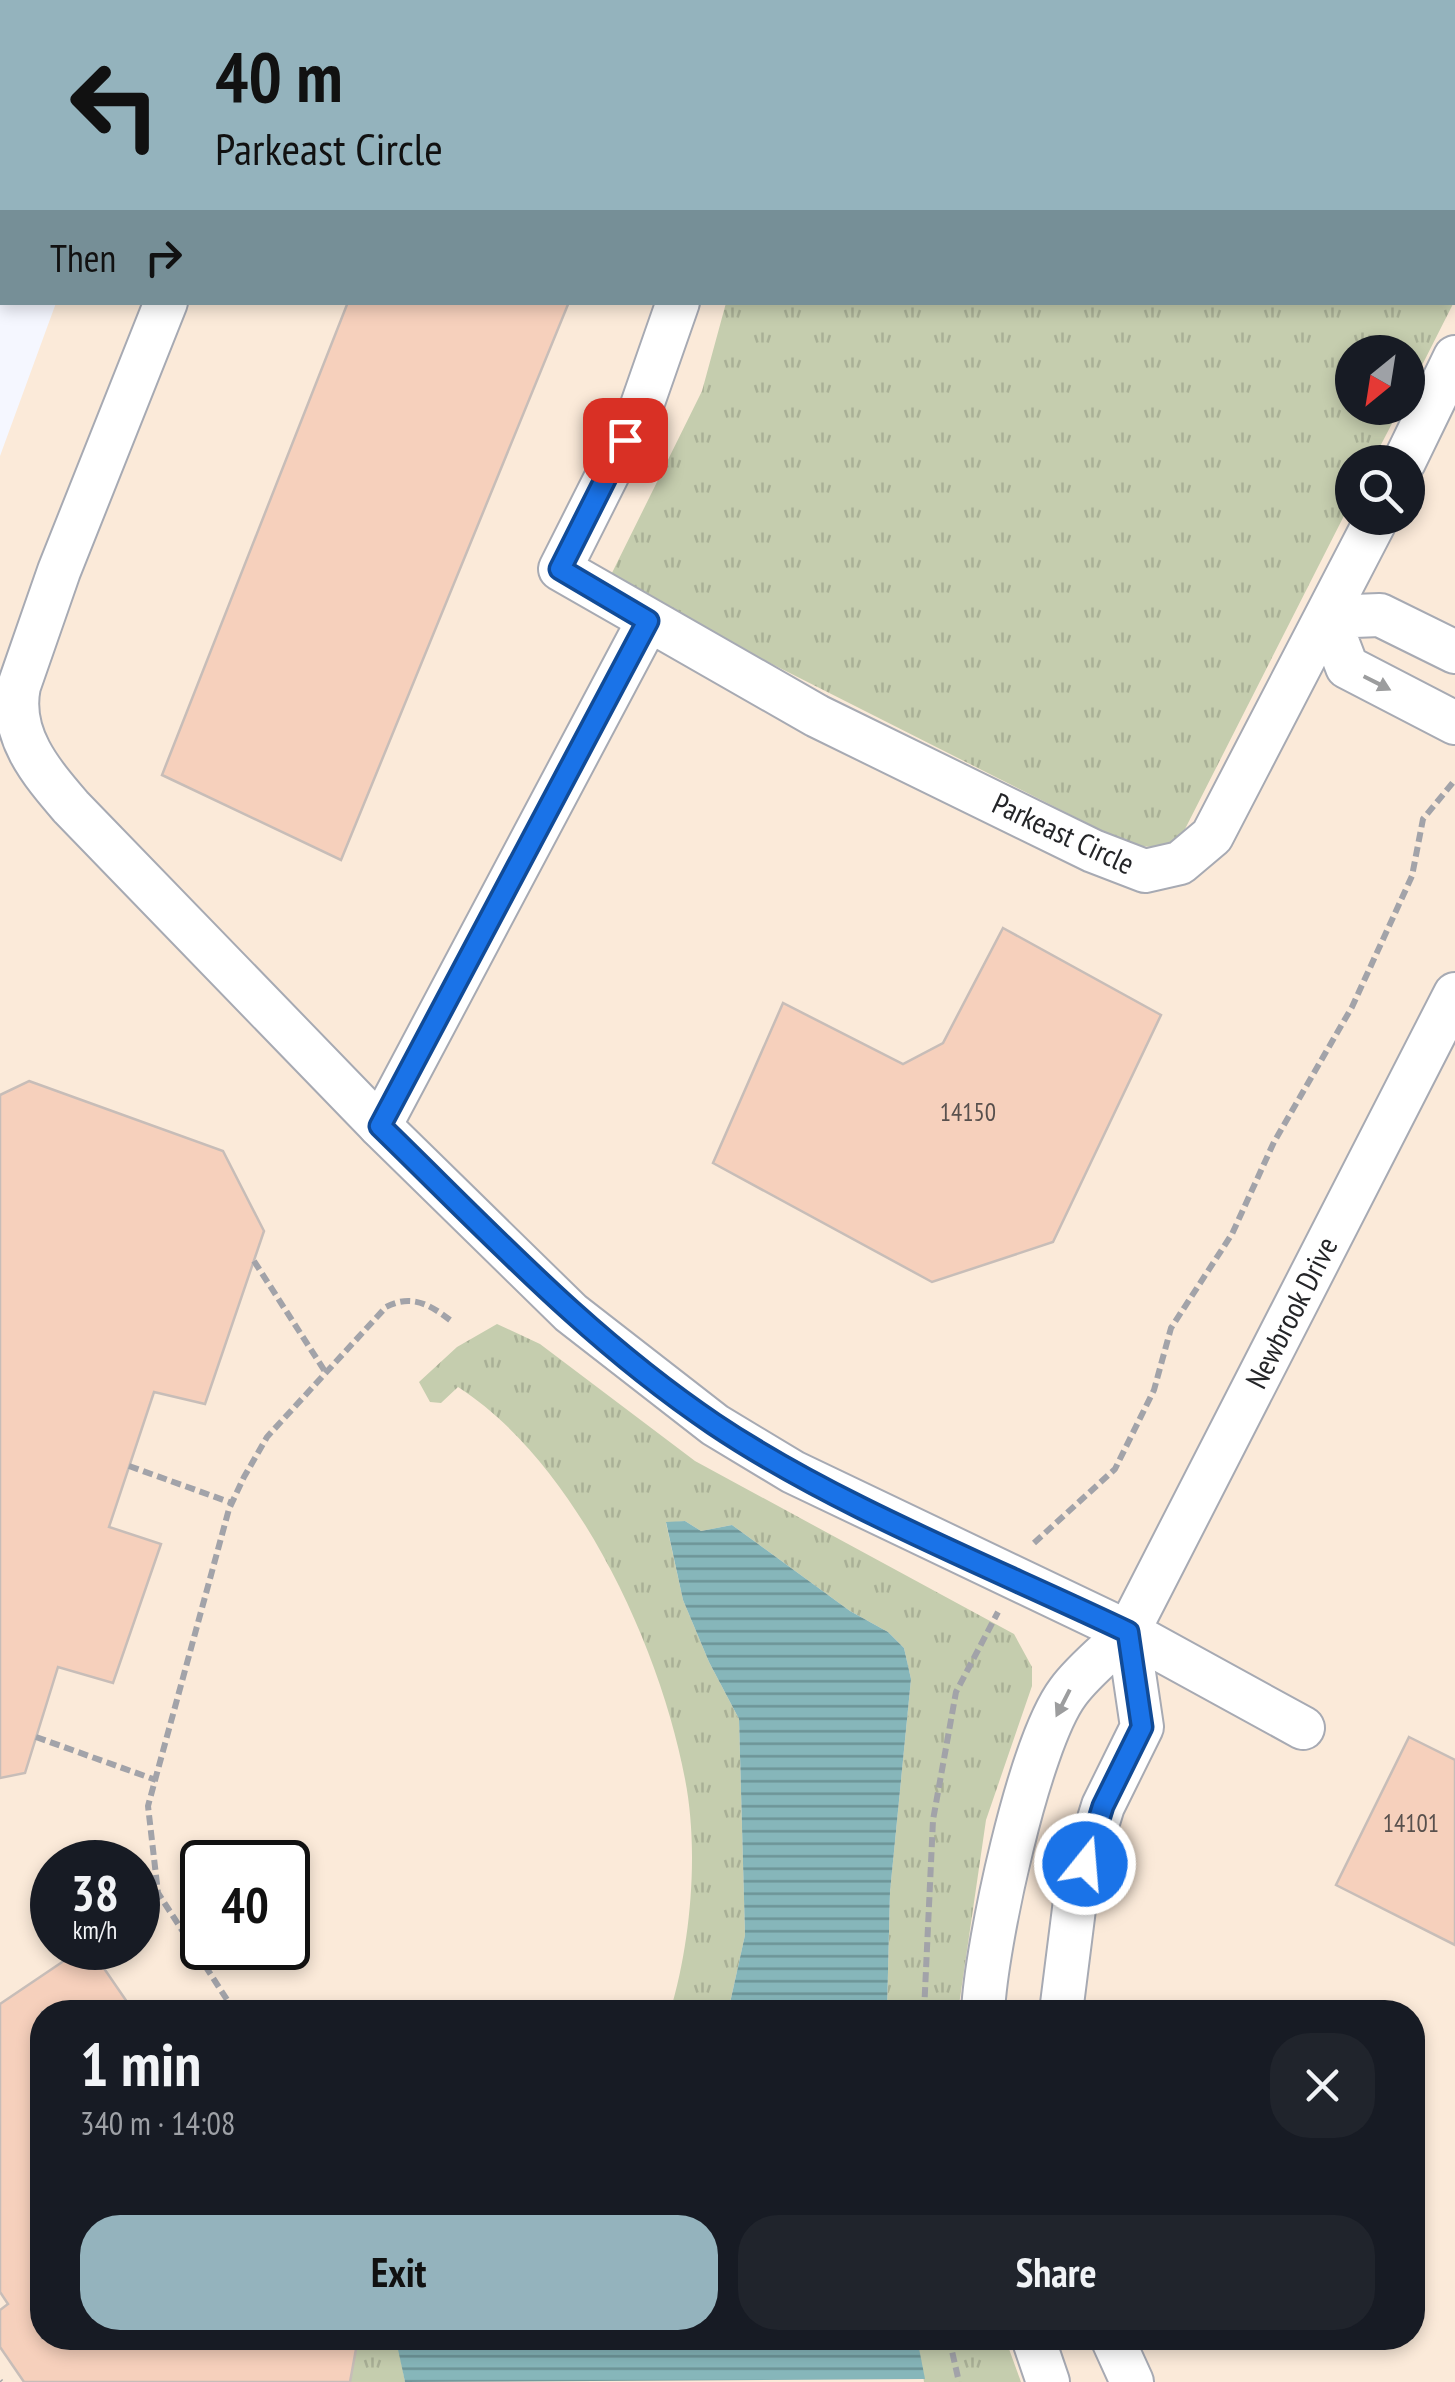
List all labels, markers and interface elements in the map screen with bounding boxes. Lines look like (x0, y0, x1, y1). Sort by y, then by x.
text: 40 m (215, 31, 343, 121)
icon: left (50, 40, 180, 170)
text: Parkeast Circle (215, 119, 443, 177)
icon: right (136, 230, 191, 285)
text: Then (50, 233, 116, 282)
north arrow (1335, 335, 1425, 425)
map controls (1335, 335, 1425, 535)
pin (583, 398, 668, 483)
icon: arrive (598, 413, 653, 468)
button: search (1335, 445, 1425, 535)
one-way arrow (1363, 674, 1392, 691)
street label: Parkeast Circle (987, 783, 1141, 882)
house number: 14150 (940, 1096, 996, 1128)
street label: Newbrook Drive (1236, 1230, 1345, 1395)
one-way arrow (1055, 1689, 1072, 1718)
house number: 14101 (1383, 1807, 1439, 1839)
position arrow (1033, 1812, 1137, 1916)
speed limit sign: 40 (180, 1840, 310, 1970)
text: 38 (71, 1860, 119, 1925)
text: km/h (73, 1914, 117, 1946)
text: 1 min (80, 2025, 201, 2103)
button: close (1270, 2033, 1375, 2138)
text: 340 m · 14:08 (80, 2102, 235, 2144)
button: Exit (80, 2215, 718, 2330)
button: Share (738, 2215, 1375, 2330)

